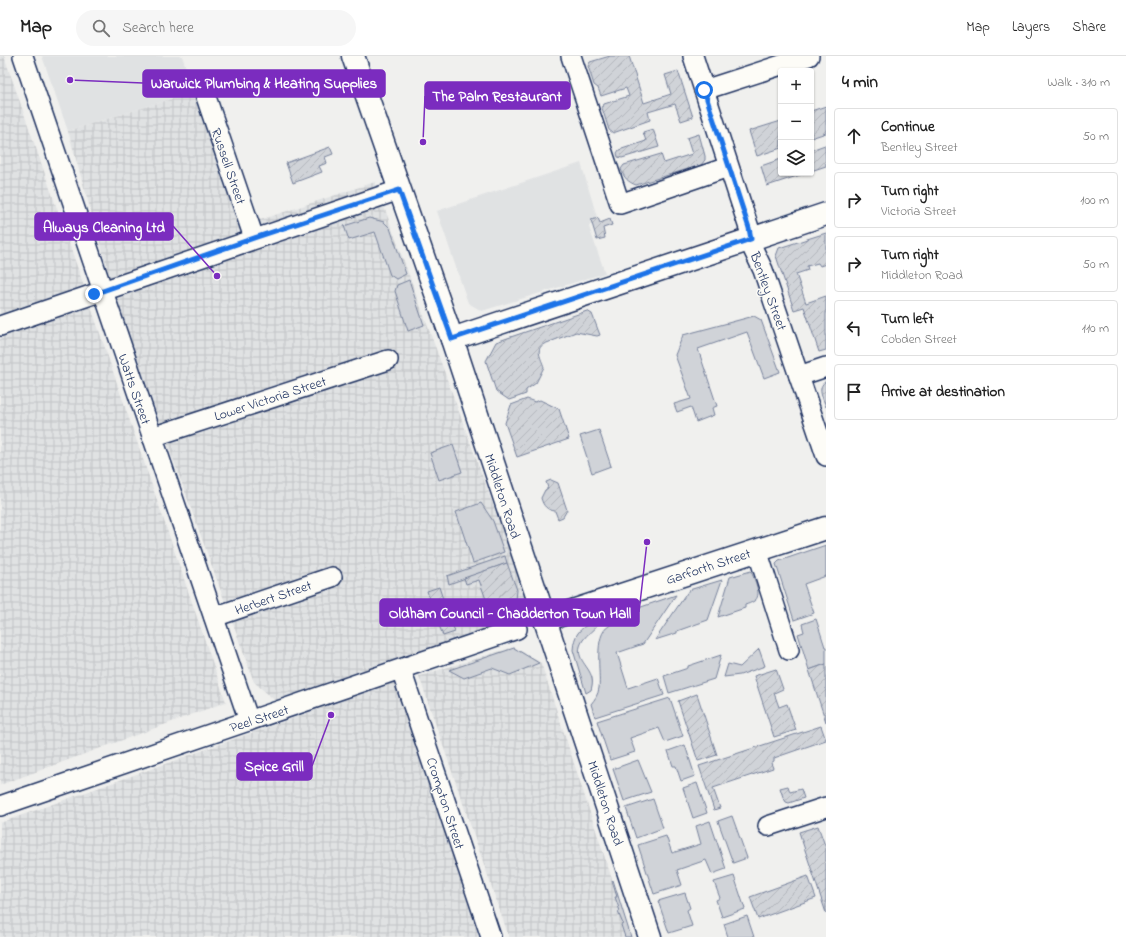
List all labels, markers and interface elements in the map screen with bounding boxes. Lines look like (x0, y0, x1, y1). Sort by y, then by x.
search box (76, 10, 356, 46)
text: Map (20, 14, 52, 41)
icon: search (90, 17, 112, 39)
text: Search here (122, 17, 194, 39)
text: Map (966, 17, 990, 38)
text: Layers (1012, 17, 1050, 38)
text: Share (1072, 17, 1106, 38)
map controls (778, 68, 814, 176)
button: + (778, 68, 814, 104)
callout: Warwick Plumbing & Heating Supplies (143, 70, 385, 97)
text: 4 min (842, 70, 878, 95)
text: Warwick Plumbing & Heating Supplies (151, 73, 378, 97)
text: Walk · 310 m (1047, 73, 1110, 92)
route start (695, 81, 713, 99)
callout: The Palm Restaurant (425, 82, 570, 109)
text: The Palm Restaurant (432, 86, 563, 108)
button: − (778, 104, 814, 140)
text: Continue (881, 116, 935, 138)
street label: Russell Street (205, 125, 251, 208)
icon: ahead (843, 125, 865, 147)
text: 50 m (1083, 127, 1109, 146)
text: Bentley Street (881, 138, 958, 157)
button: layers (778, 140, 814, 176)
text: Turn right (881, 180, 939, 202)
icon: right (843, 189, 865, 211)
text: 100 m (1080, 191, 1109, 210)
text: Victoria Street (881, 202, 956, 221)
callout: Always Cleaning Ltd (35, 213, 173, 240)
text: Always Cleaning Ltd (43, 217, 166, 241)
text: Turn right (881, 244, 939, 266)
street label: Bentley Street (742, 248, 792, 334)
icon: right (843, 253, 865, 275)
text: 50 m (1083, 255, 1109, 274)
text: Middleton Road (881, 266, 963, 285)
route end (85, 285, 103, 303)
text: Turn left (881, 308, 934, 330)
icon: left (843, 317, 865, 339)
text: 110 m (1082, 319, 1109, 338)
text: Cobden Street (881, 330, 957, 349)
street label: Watts Street (112, 351, 156, 428)
street label: Lower Victoria Street (212, 371, 330, 427)
icon: arrive (843, 381, 865, 403)
text: Arrive at destination (881, 381, 1005, 403)
street label: Middleton Road (478, 451, 525, 542)
street label: Garforth Street (663, 544, 754, 591)
street label: Herbert Street (232, 575, 315, 621)
callout: Oldham Council - Chadderton Town Hall (380, 599, 639, 626)
text: Oldham Council - Chadderton Town Hall (389, 603, 632, 625)
street label: Peel Street (227, 700, 292, 739)
callout: Spice Grill (237, 753, 312, 780)
street label: Crompton Street (420, 755, 469, 852)
text: Spice Grill (244, 756, 304, 778)
street label: Middleton Road (581, 758, 628, 849)

